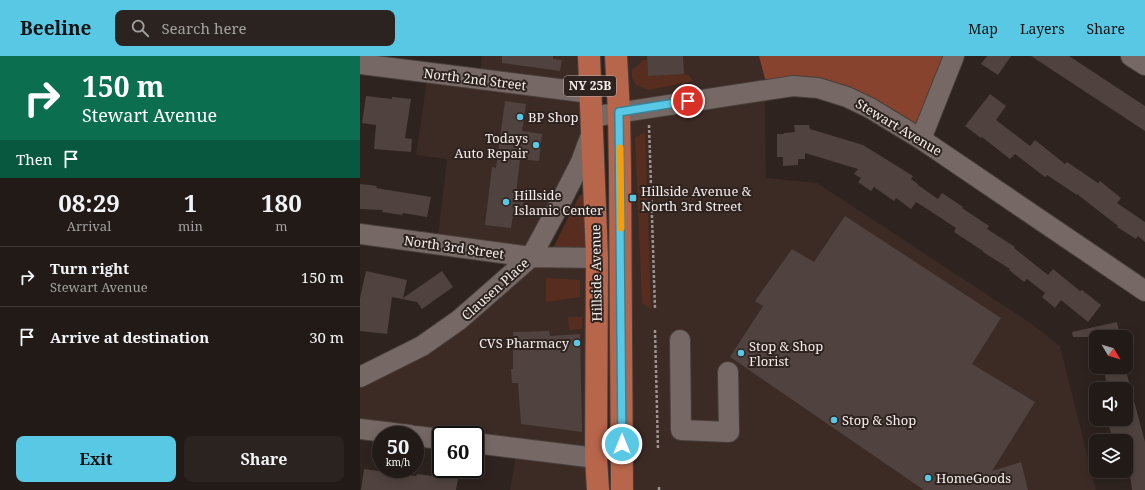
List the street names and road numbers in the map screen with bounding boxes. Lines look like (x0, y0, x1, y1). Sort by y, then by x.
street label: North 2nd Street (423, 64, 528, 94)
road number: NY 25B (564, 76, 616, 96)
street label: Stewart Avenue (853, 94, 946, 160)
street label: Hillside Avenue (586, 224, 606, 322)
street label: North 3rd Street (403, 231, 506, 263)
street label: Clausen Place (457, 254, 533, 324)

